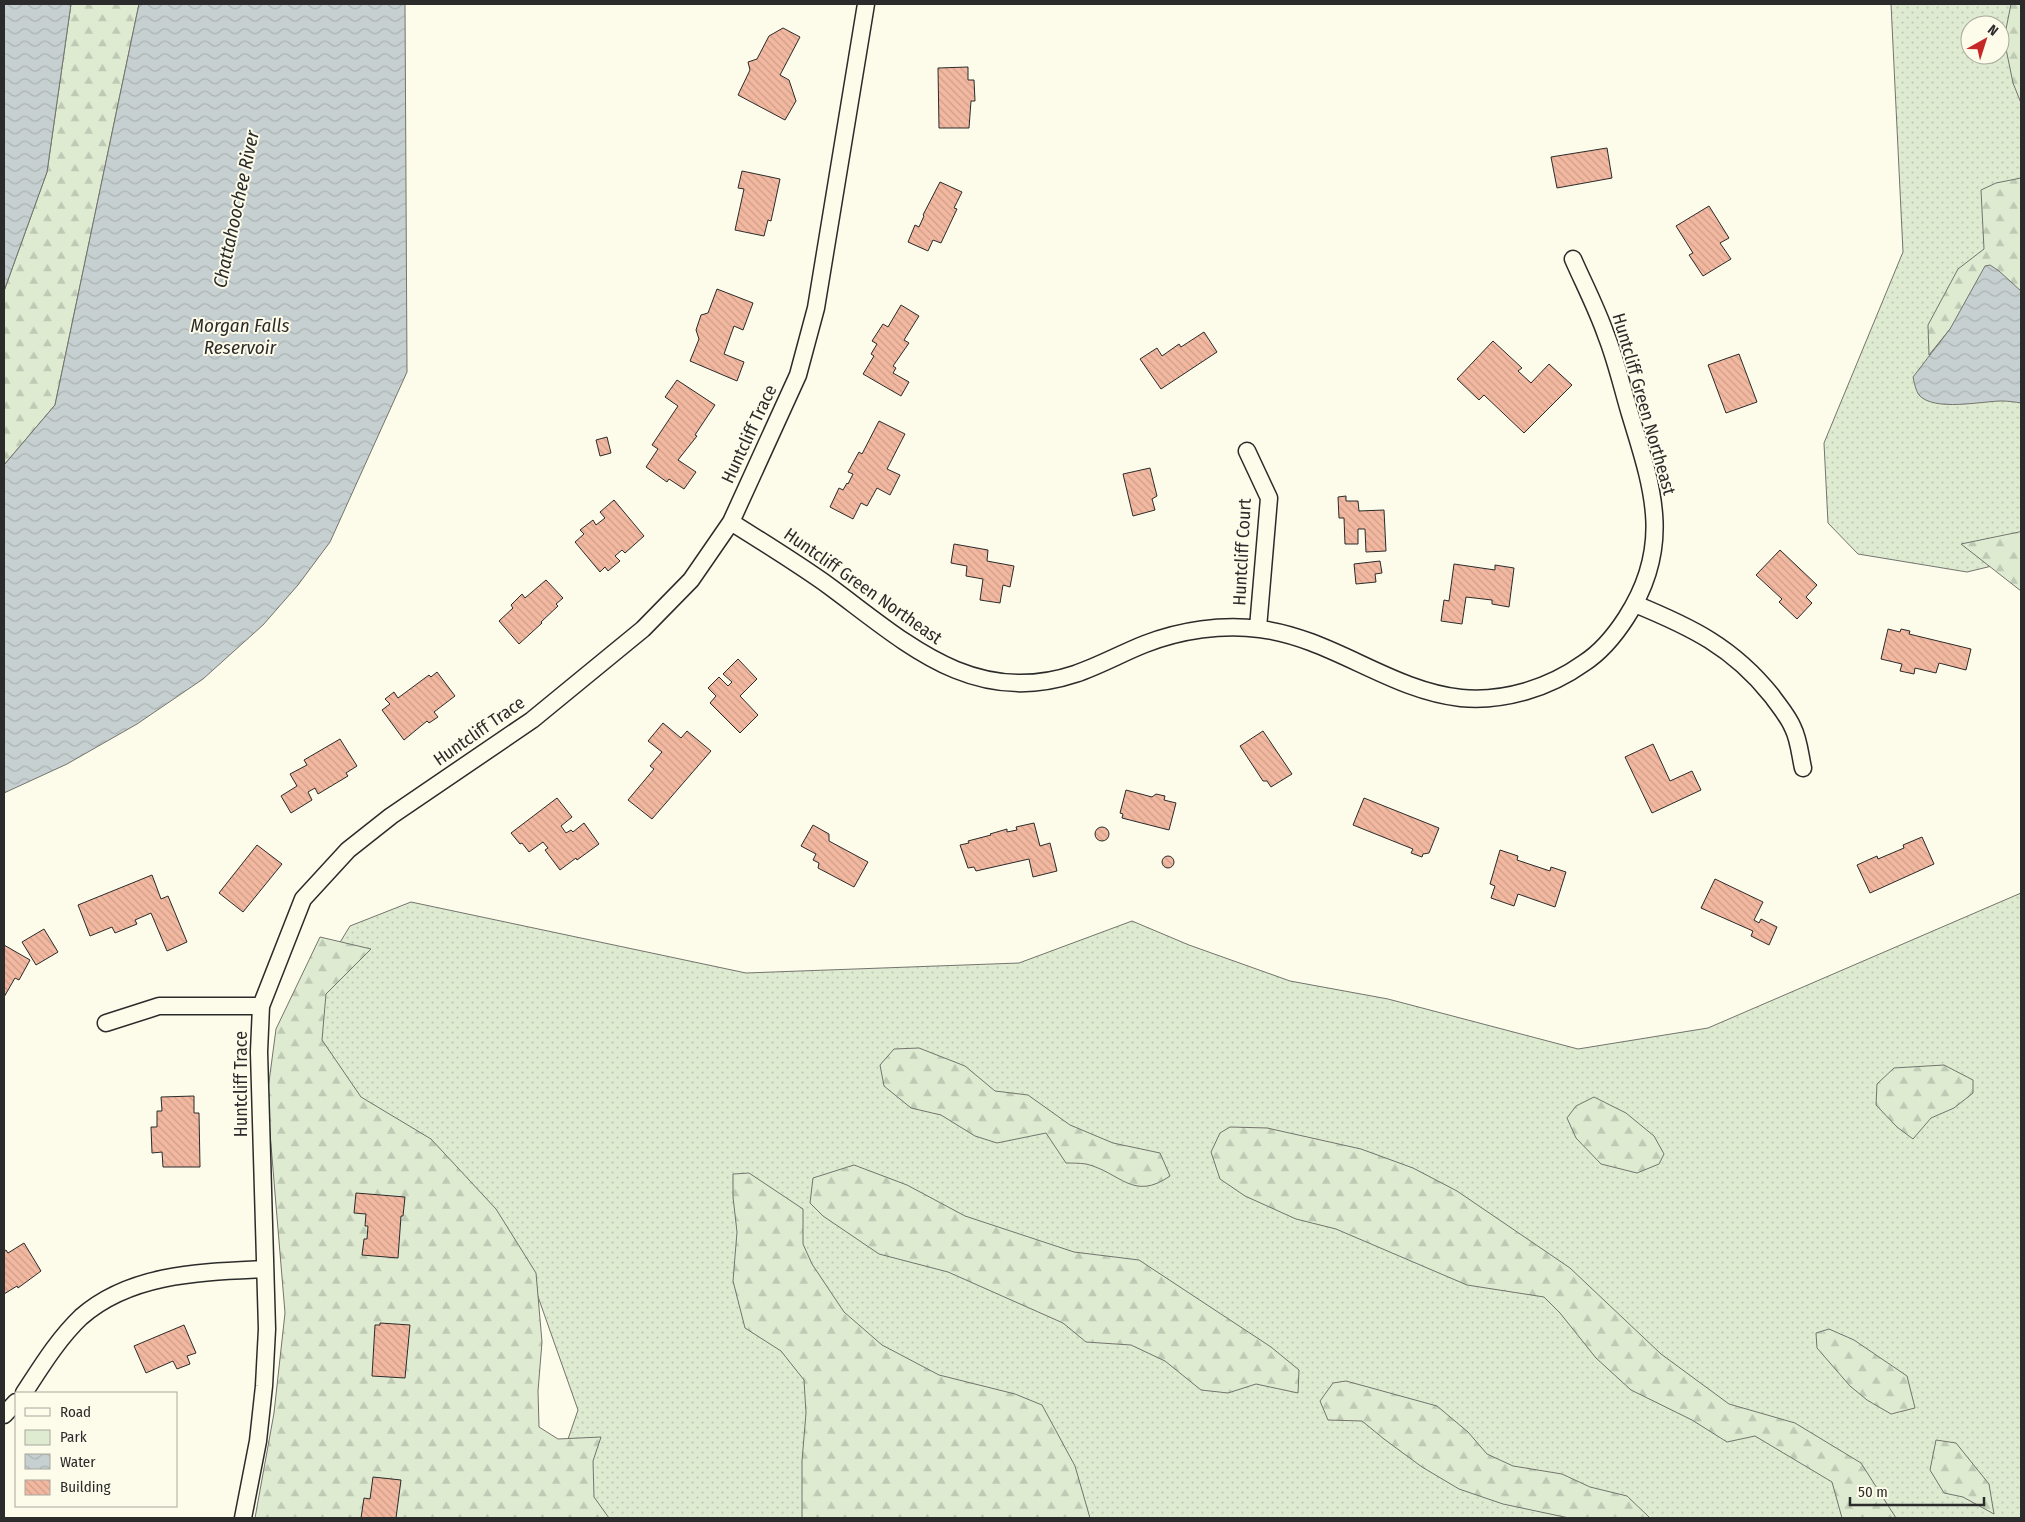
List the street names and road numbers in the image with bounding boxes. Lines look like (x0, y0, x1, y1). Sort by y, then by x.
street label: Huntcliff Green Northeast (1607, 310, 1681, 498)
street label: Huntcliff Trace (717, 381, 781, 487)
street label: Huntcliff Court (1228, 498, 1256, 606)
street label: Huntcliff Green Northeast (780, 523, 947, 649)
street label: Huntcliff Trace (429, 691, 529, 770)
street label: Huntcliff Trace (230, 1031, 252, 1137)

